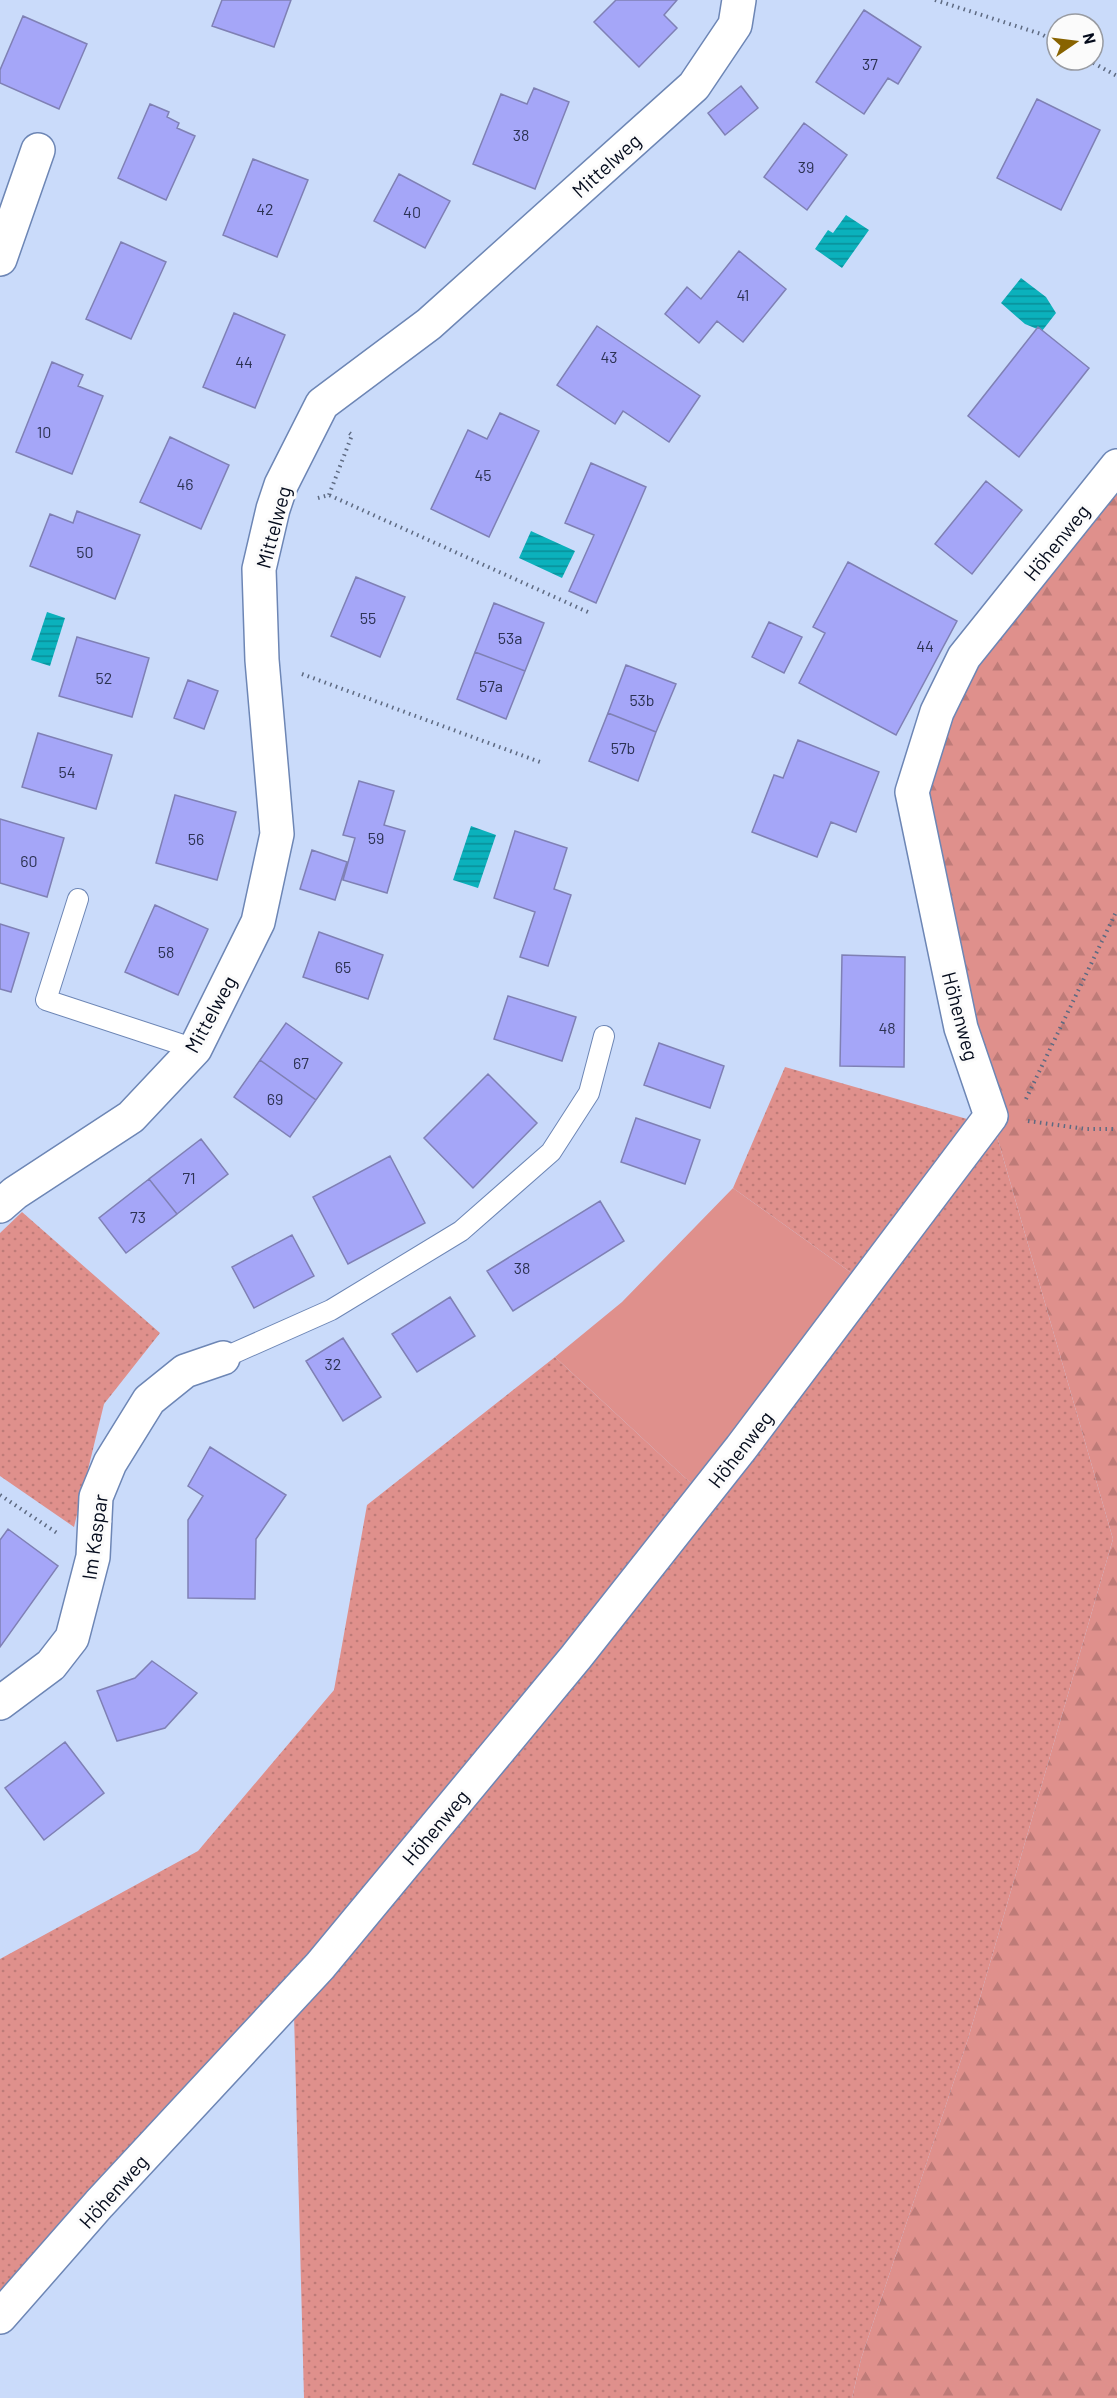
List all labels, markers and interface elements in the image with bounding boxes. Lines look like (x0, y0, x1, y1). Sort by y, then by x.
north arrow (1045, 12, 1105, 72)
text: N (1080, 31, 1101, 46)
house number: 37 (862, 54, 878, 73)
house number: 38 (513, 125, 529, 144)
street label: Mittelweg (567, 128, 645, 202)
house number: 39 (798, 157, 814, 176)
house number: 42 (256, 199, 274, 218)
house number: 40 (403, 202, 421, 221)
house number: 41 (737, 285, 749, 304)
house number: 43 (600, 347, 618, 366)
house number: 44 (235, 352, 253, 371)
house number: 10 (37, 422, 51, 441)
house number: 45 (474, 465, 492, 484)
house number: 46 (176, 474, 194, 493)
street label: Mittelweg (250, 483, 296, 571)
street label: Höhenweg (1018, 499, 1094, 585)
house number: 50 (76, 542, 94, 561)
house number: 55 (360, 608, 376, 627)
house number: 53a (498, 628, 522, 647)
house number: 44 (916, 636, 934, 655)
house number: 52 (96, 668, 112, 687)
house number: 57a (479, 676, 503, 695)
house number: 53b (629, 690, 655, 709)
house number: 57b (611, 738, 635, 757)
house number: 54 (58, 762, 76, 781)
house number: 59 (368, 828, 384, 847)
house number: 56 (188, 829, 204, 848)
house number: 60 (20, 851, 38, 870)
house number: 58 (158, 942, 174, 961)
house number: 65 (335, 957, 351, 976)
street label: Höhenweg (938, 969, 984, 1063)
street label: Mittelweg (179, 971, 241, 1057)
house number: 48 (878, 1018, 896, 1037)
house number: 67 (293, 1053, 309, 1072)
house number: 69 (267, 1089, 283, 1108)
house number: 71 (182, 1168, 196, 1187)
house number: 73 (130, 1207, 146, 1226)
house number: 38 (514, 1258, 530, 1277)
house number: 32 (325, 1354, 341, 1373)
street label: Höhenweg (702, 1406, 778, 1492)
street label: Im Kaspar (76, 1493, 112, 1581)
street label: Höhenweg (397, 1784, 473, 1870)
street label: Höhenweg (74, 2149, 152, 2233)

